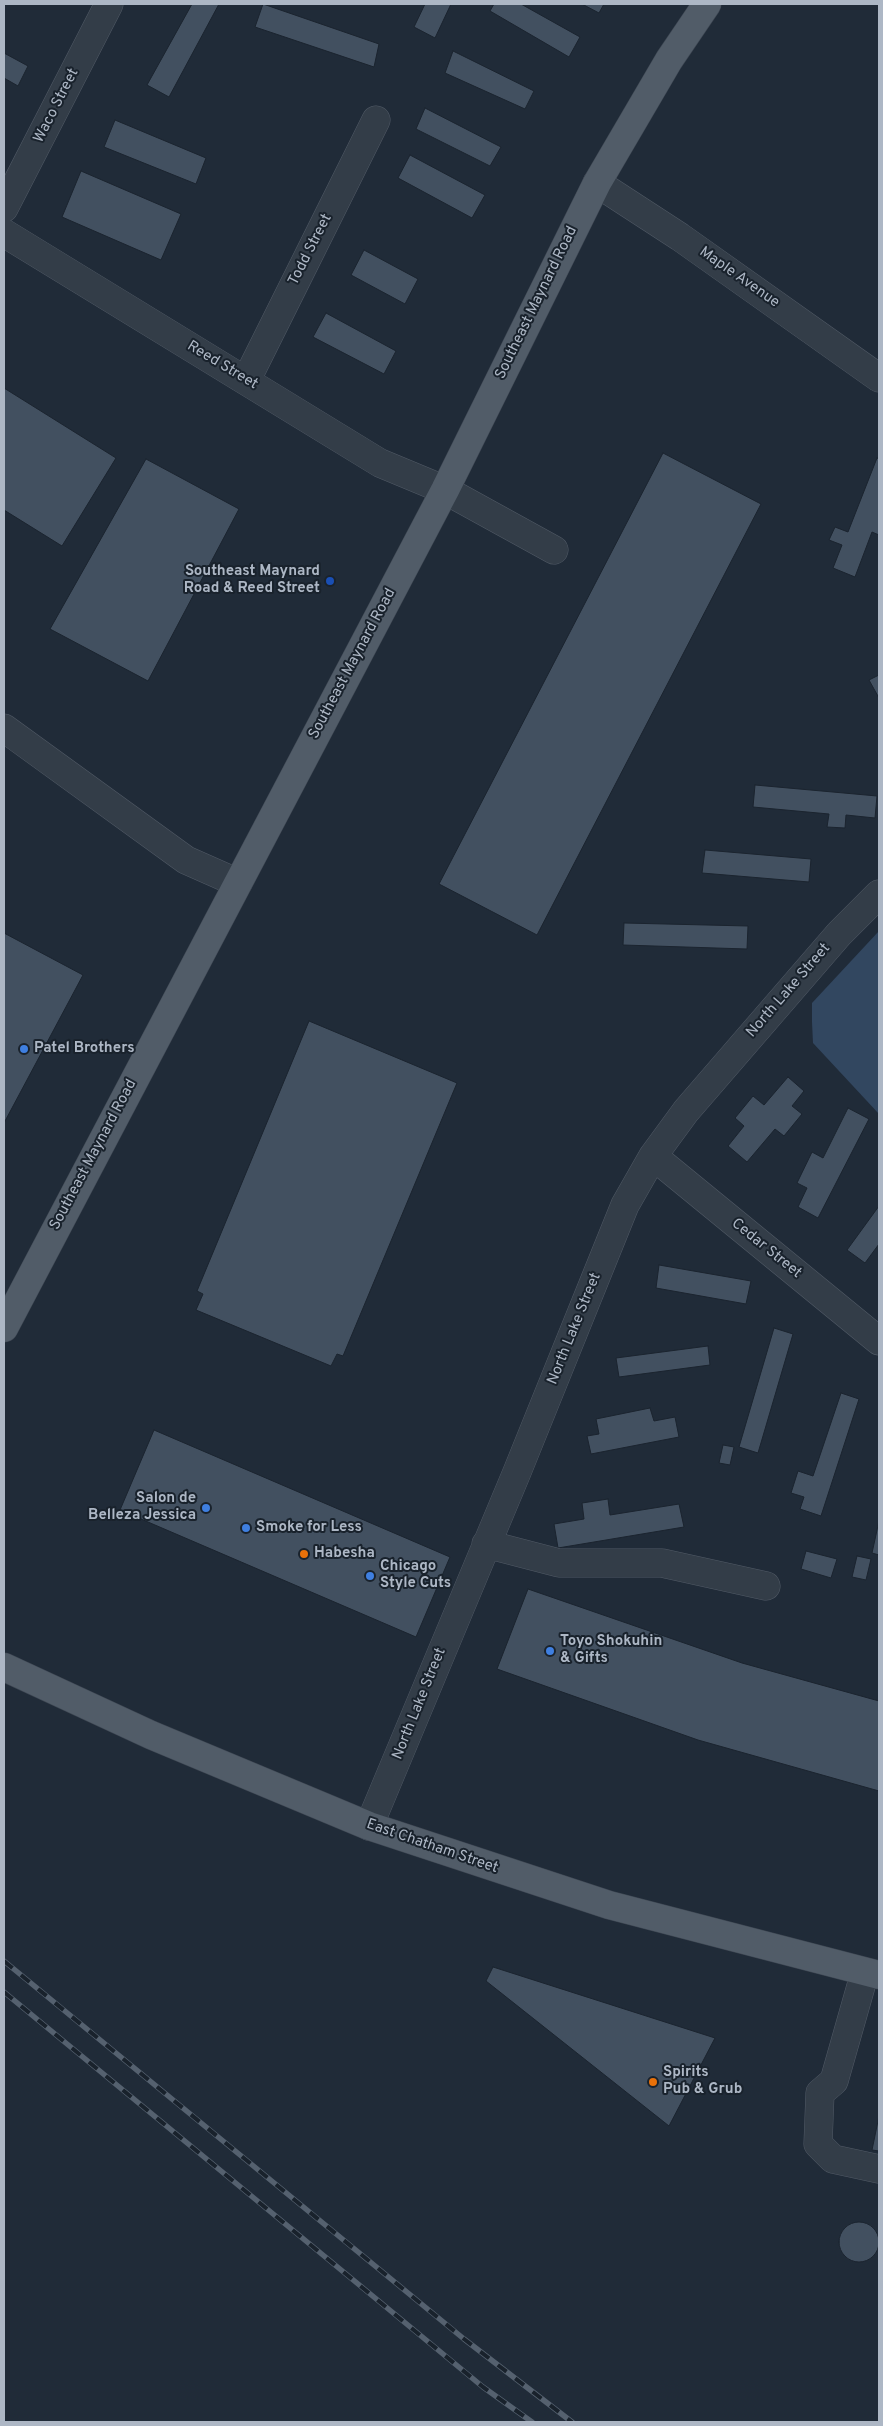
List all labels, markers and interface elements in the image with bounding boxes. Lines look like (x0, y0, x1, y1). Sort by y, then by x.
street label: Waco Street (31, 66, 83, 146)
street label: Todd Street (285, 211, 337, 289)
street label: Southeast Maynard Road (492, 224, 582, 382)
street label: Maple Avenue (695, 244, 783, 312)
street label: Reed Street (183, 338, 261, 394)
place label: Southeast Maynard Road & Reed Street (184, 563, 320, 598)
marker: Southeast Maynard Road & Reed Street (324, 575, 336, 587)
street label: Southeast Maynard Road (306, 586, 400, 742)
street label: North Lake Street (743, 940, 835, 1042)
place label: Patel Brothers (34, 1040, 135, 1058)
marker: Patel Brothers (18, 1043, 30, 1055)
street label: Southeast Maynard Road (47, 1077, 141, 1233)
street label: Cedar Street (727, 1215, 805, 1283)
street label: North Lake Street (544, 1270, 606, 1388)
place label: Salon de Belleza Jessica (88, 1490, 196, 1525)
marker: Salon de Belleza Jessica (200, 1502, 212, 1514)
place label: Smoke for Less (256, 1519, 362, 1537)
marker: Smoke for Less (240, 1522, 252, 1534)
place label: Habesha (314, 1545, 375, 1563)
marker: Habesha (298, 1548, 310, 1560)
place label: Chicago Style Cuts (380, 1558, 451, 1593)
marker: Chicago Style Cuts (364, 1570, 376, 1582)
place label: Toyo Shokuhin & Gifts (560, 1633, 662, 1668)
street label: North Lake Street (389, 1645, 451, 1763)
marker: Toyo Shokuhin & Gifts (544, 1645, 556, 1657)
street label: East Chatham Street (364, 1816, 500, 1878)
place label: Spirits Pub & Grub (663, 2064, 742, 2099)
marker: Spirits Pub & Grub (647, 2076, 659, 2088)

